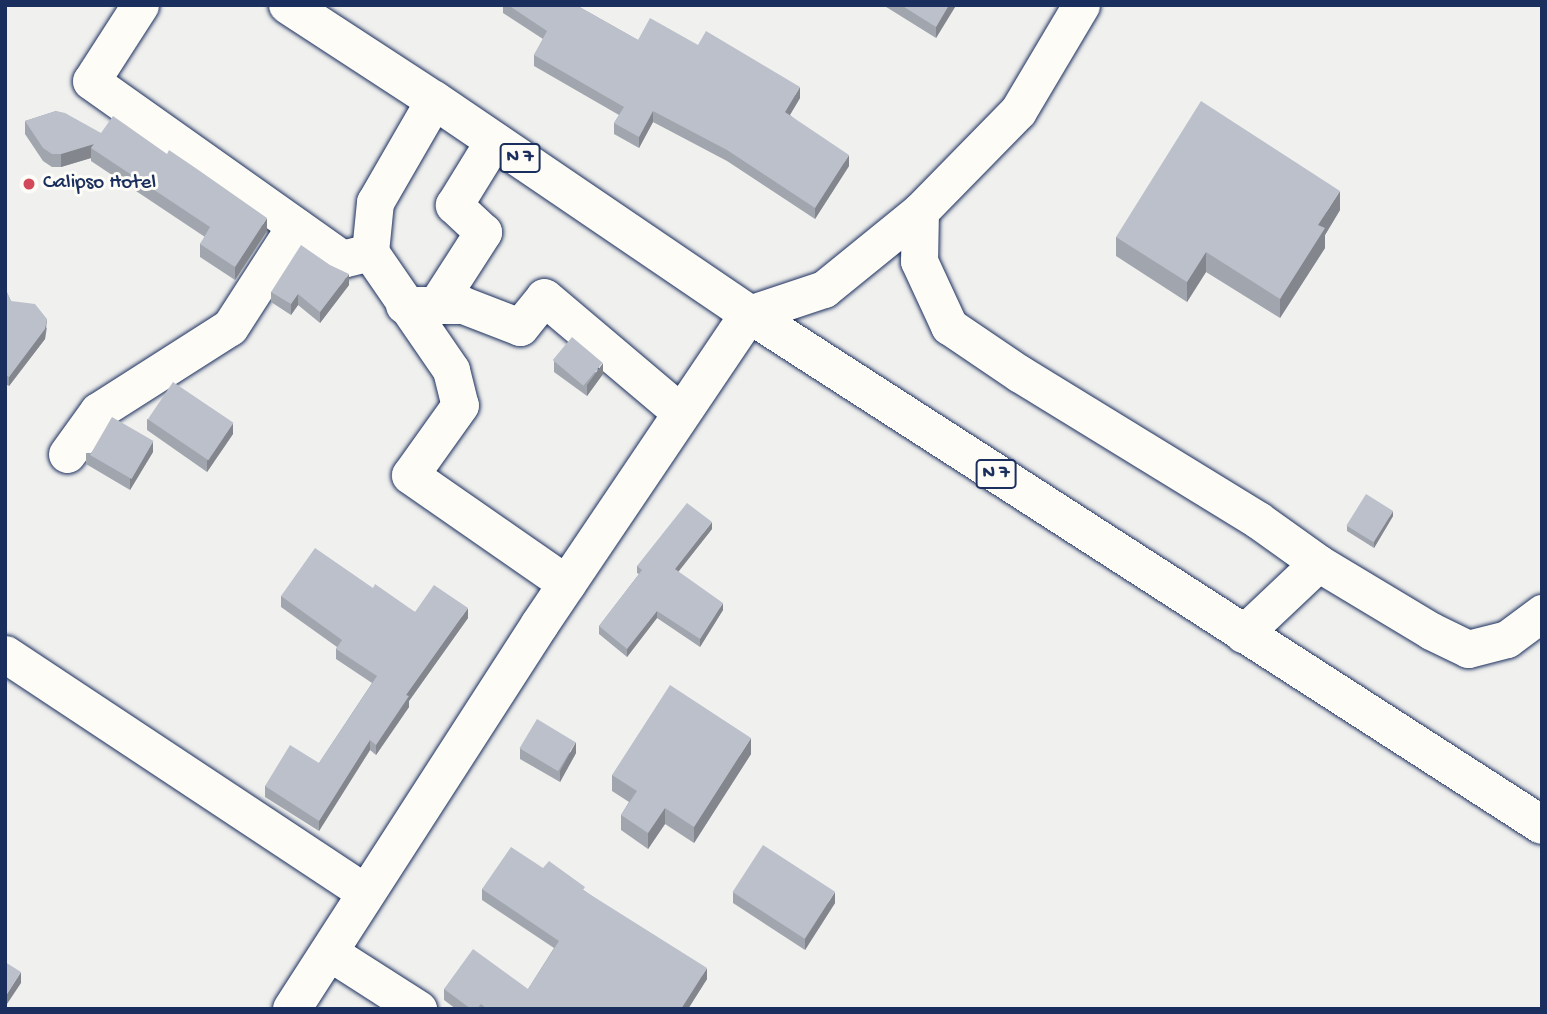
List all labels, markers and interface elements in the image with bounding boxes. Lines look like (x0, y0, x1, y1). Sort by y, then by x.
road number: N 7 (499, 142, 541, 174)
place label: Calipso Hotel (43, 171, 156, 197)
marker: Calipso Hotel (21, 176, 37, 192)
road number: N 7 (975, 458, 1017, 489)

